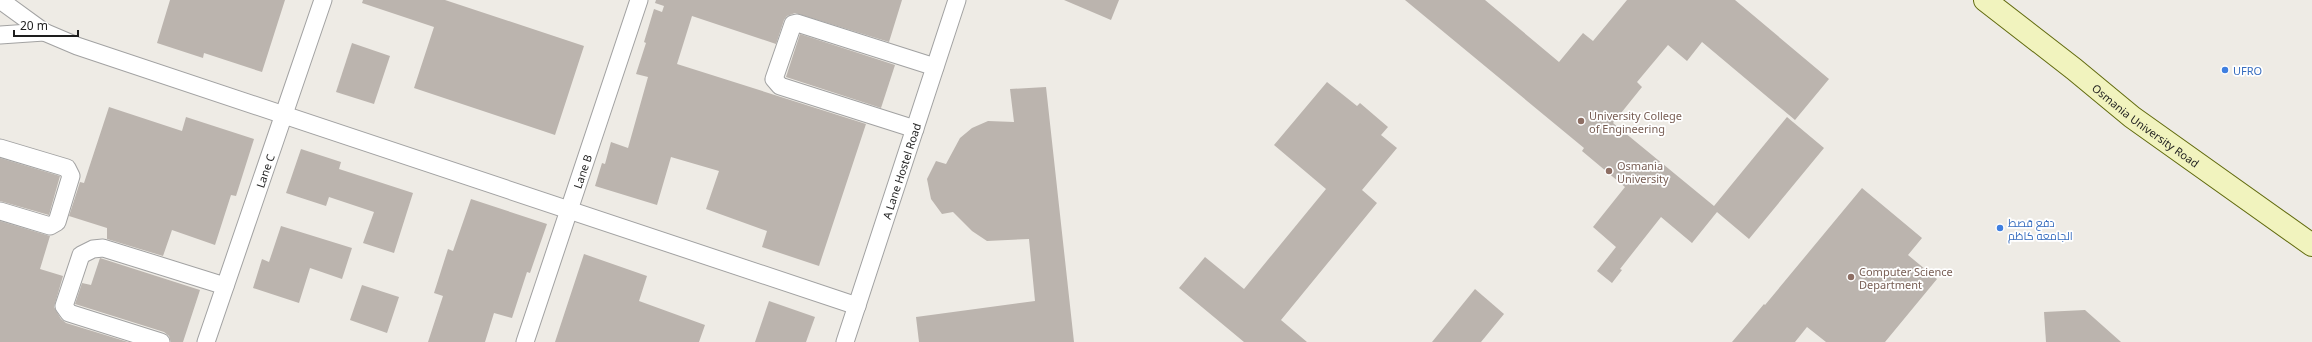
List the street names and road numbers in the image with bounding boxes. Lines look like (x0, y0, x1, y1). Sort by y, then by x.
street label: Osmania University Road (2089, 80, 2203, 170)
street label: A Lane Hostel Road (878, 121, 924, 221)
street label: Lane C (252, 152, 277, 190)
street label: Lane B (569, 152, 595, 190)

